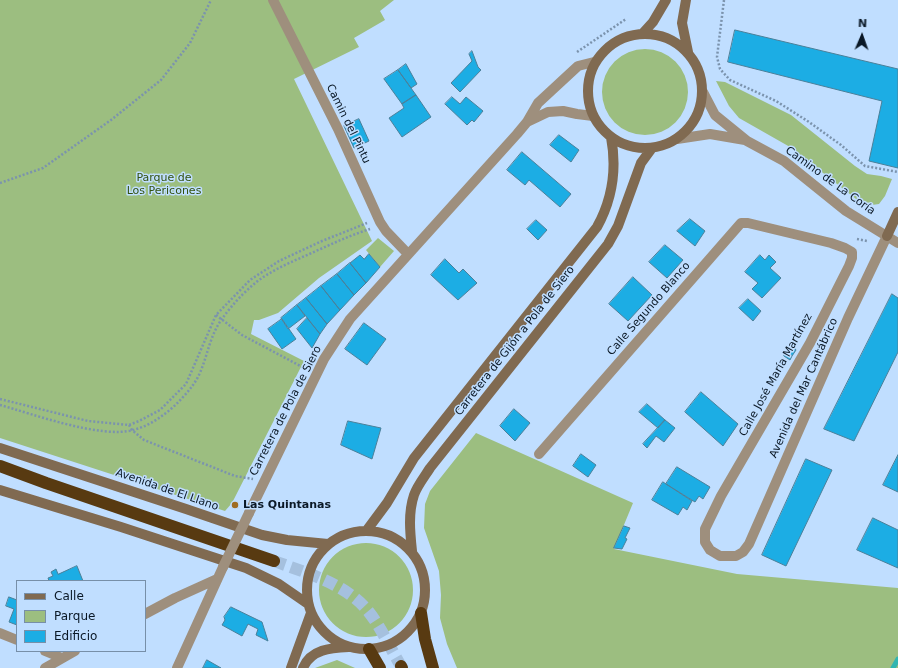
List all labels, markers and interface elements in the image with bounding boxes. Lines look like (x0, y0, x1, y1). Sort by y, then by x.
north arrow (842, 16, 882, 56)
text: N (858, 17, 867, 30)
street label: Camin del Pintu (323, 82, 373, 166)
street label: Camino de La Coría (783, 144, 877, 218)
park label: Parque de Los Pericones (127, 171, 201, 197)
street label: Calle Segundo Blanco (605, 259, 693, 359)
street label: Carretera de Gijón a Pola de Siero (452, 264, 578, 418)
street label: Calle José María Martínez (737, 311, 815, 439)
street label: Avenida del Mar Cantábrico (767, 316, 841, 460)
street label: Carretera de Pola de Siero (247, 344, 325, 478)
street label: Avenida de El Llano (114, 466, 220, 514)
place label: Las Quintanas (243, 498, 331, 512)
marker: Las Quintanas (230, 500, 240, 510)
legend (16, 580, 146, 652)
text: Calle (54, 589, 84, 603)
text: Parque (54, 609, 95, 623)
text: Edificio (54, 629, 97, 643)

